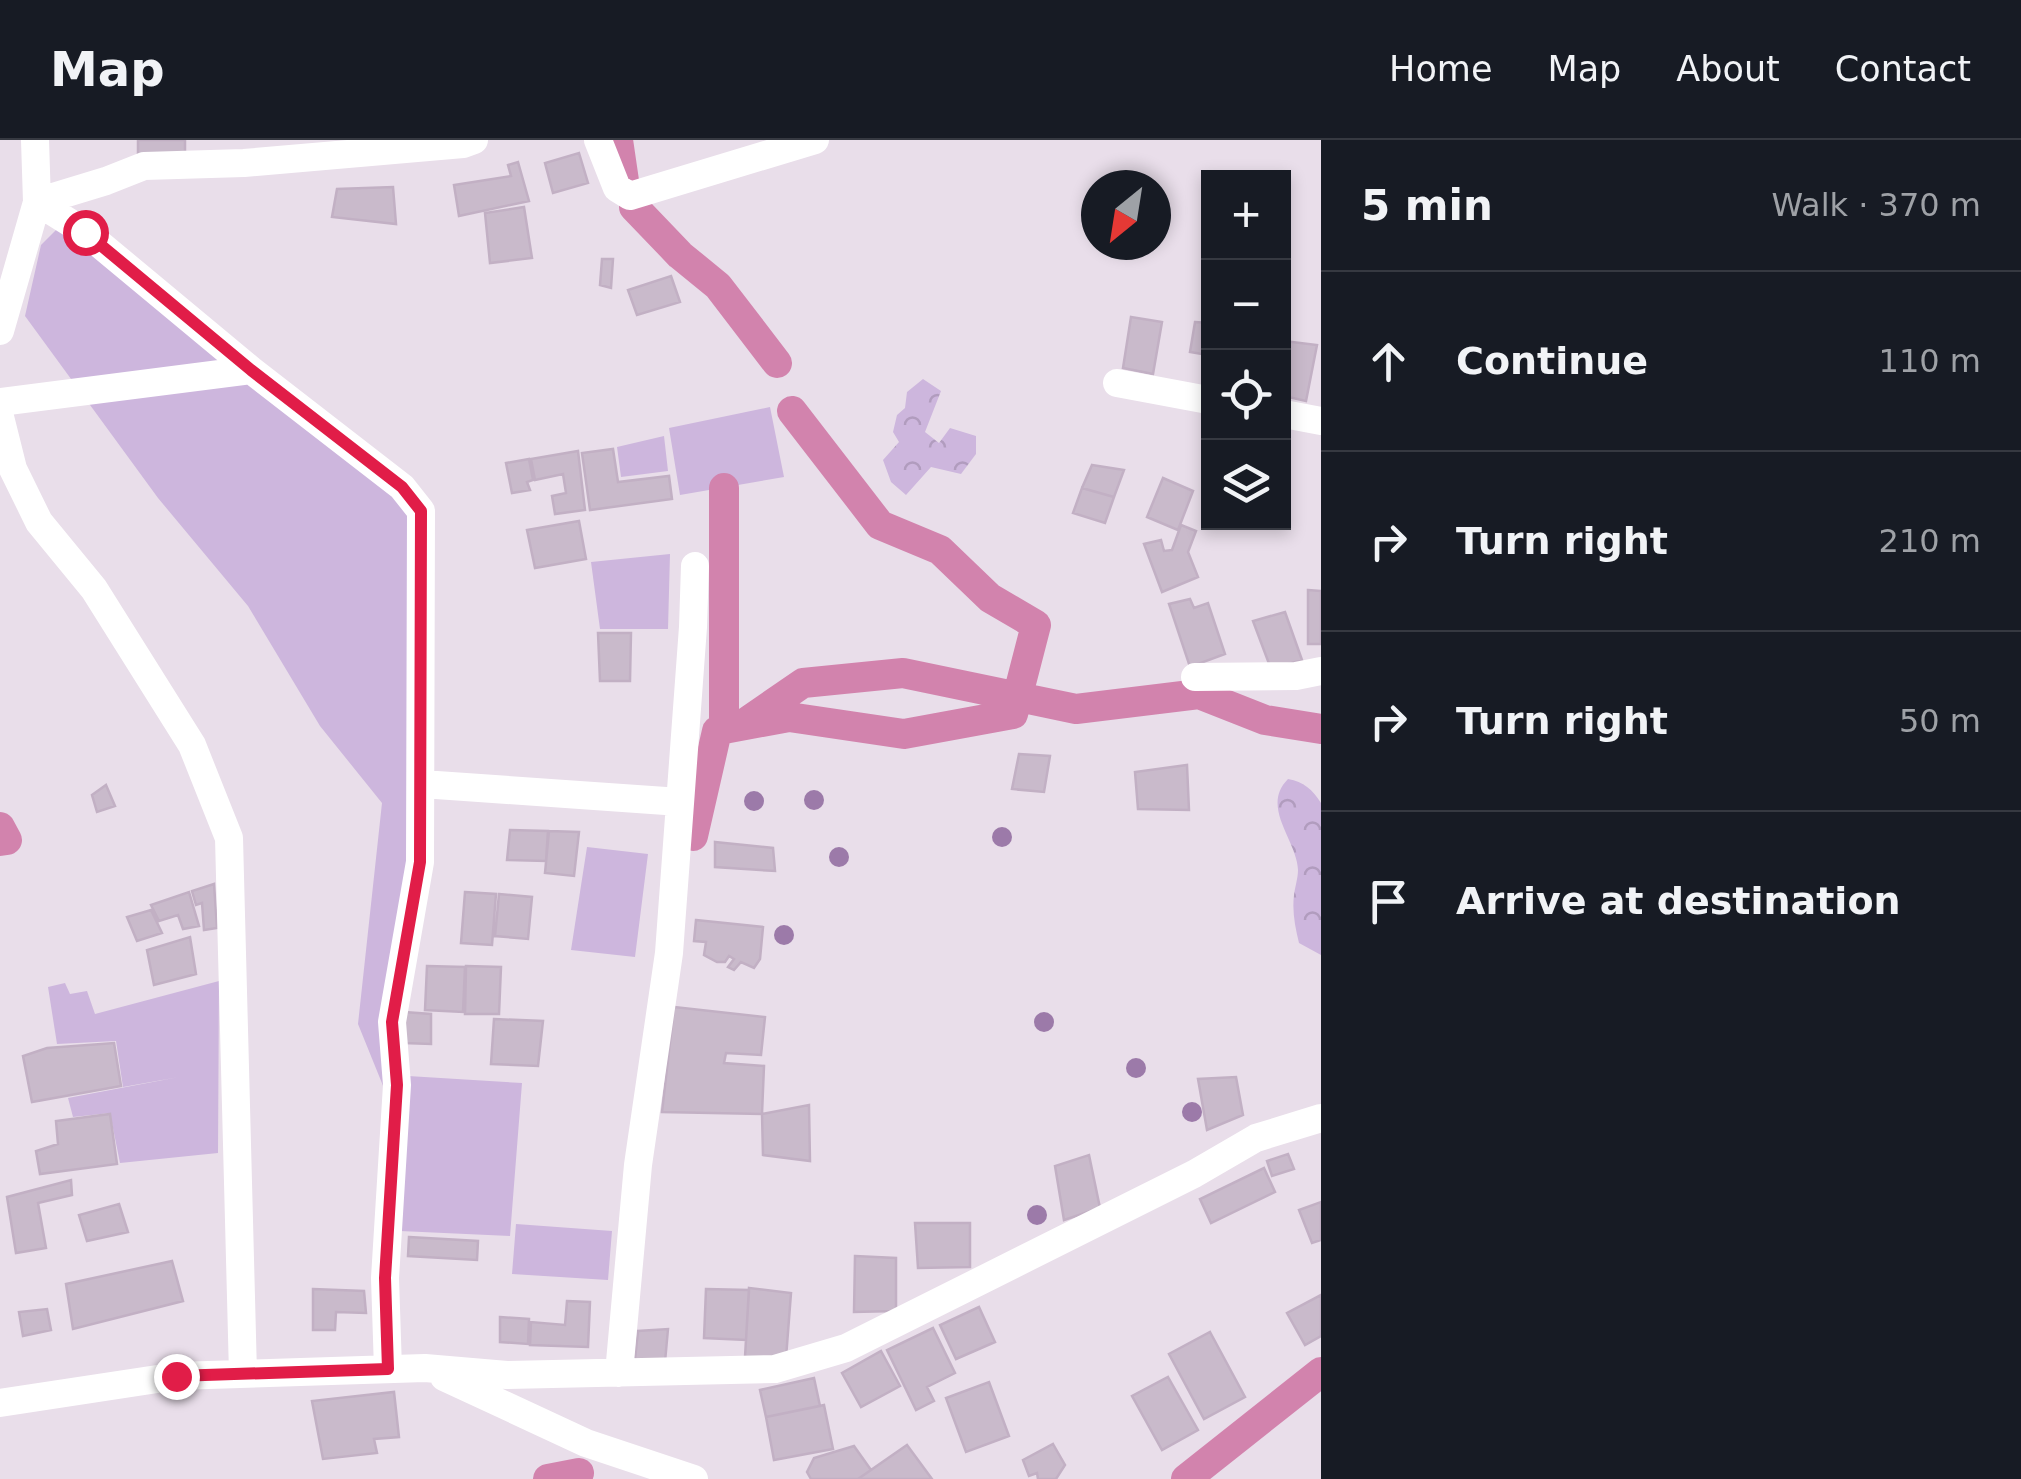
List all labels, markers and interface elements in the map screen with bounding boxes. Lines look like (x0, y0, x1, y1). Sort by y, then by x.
text: Map (50, 41, 165, 97)
text: Home (1389, 49, 1492, 89)
text: Map (1547, 49, 1621, 89)
text: About (1676, 49, 1780, 89)
text: Contact (1835, 49, 1971, 89)
north arrow (1081, 170, 1171, 260)
map controls (1201, 170, 1291, 530)
button: + (1201, 170, 1291, 260)
text: 5 min (1361, 181, 1493, 230)
text: Walk · 370 m (1771, 186, 1981, 224)
route start (63, 210, 109, 256)
button: − (1201, 260, 1291, 350)
icon: ahead (1361, 334, 1416, 389)
text: Continue (1456, 339, 1648, 383)
text: 110 m (1879, 342, 1981, 380)
button: locate (1201, 350, 1291, 440)
button: layers (1201, 440, 1291, 530)
icon: right (1361, 514, 1416, 569)
text: Turn right (1456, 519, 1668, 563)
text: 210 m (1879, 522, 1981, 560)
icon: right (1361, 694, 1416, 749)
text: Turn right (1456, 699, 1668, 743)
text: 50 m (1899, 702, 1981, 740)
icon: arrive (1361, 874, 1416, 929)
text: Arrive at destination (1456, 879, 1901, 923)
route end (154, 1354, 200, 1400)

